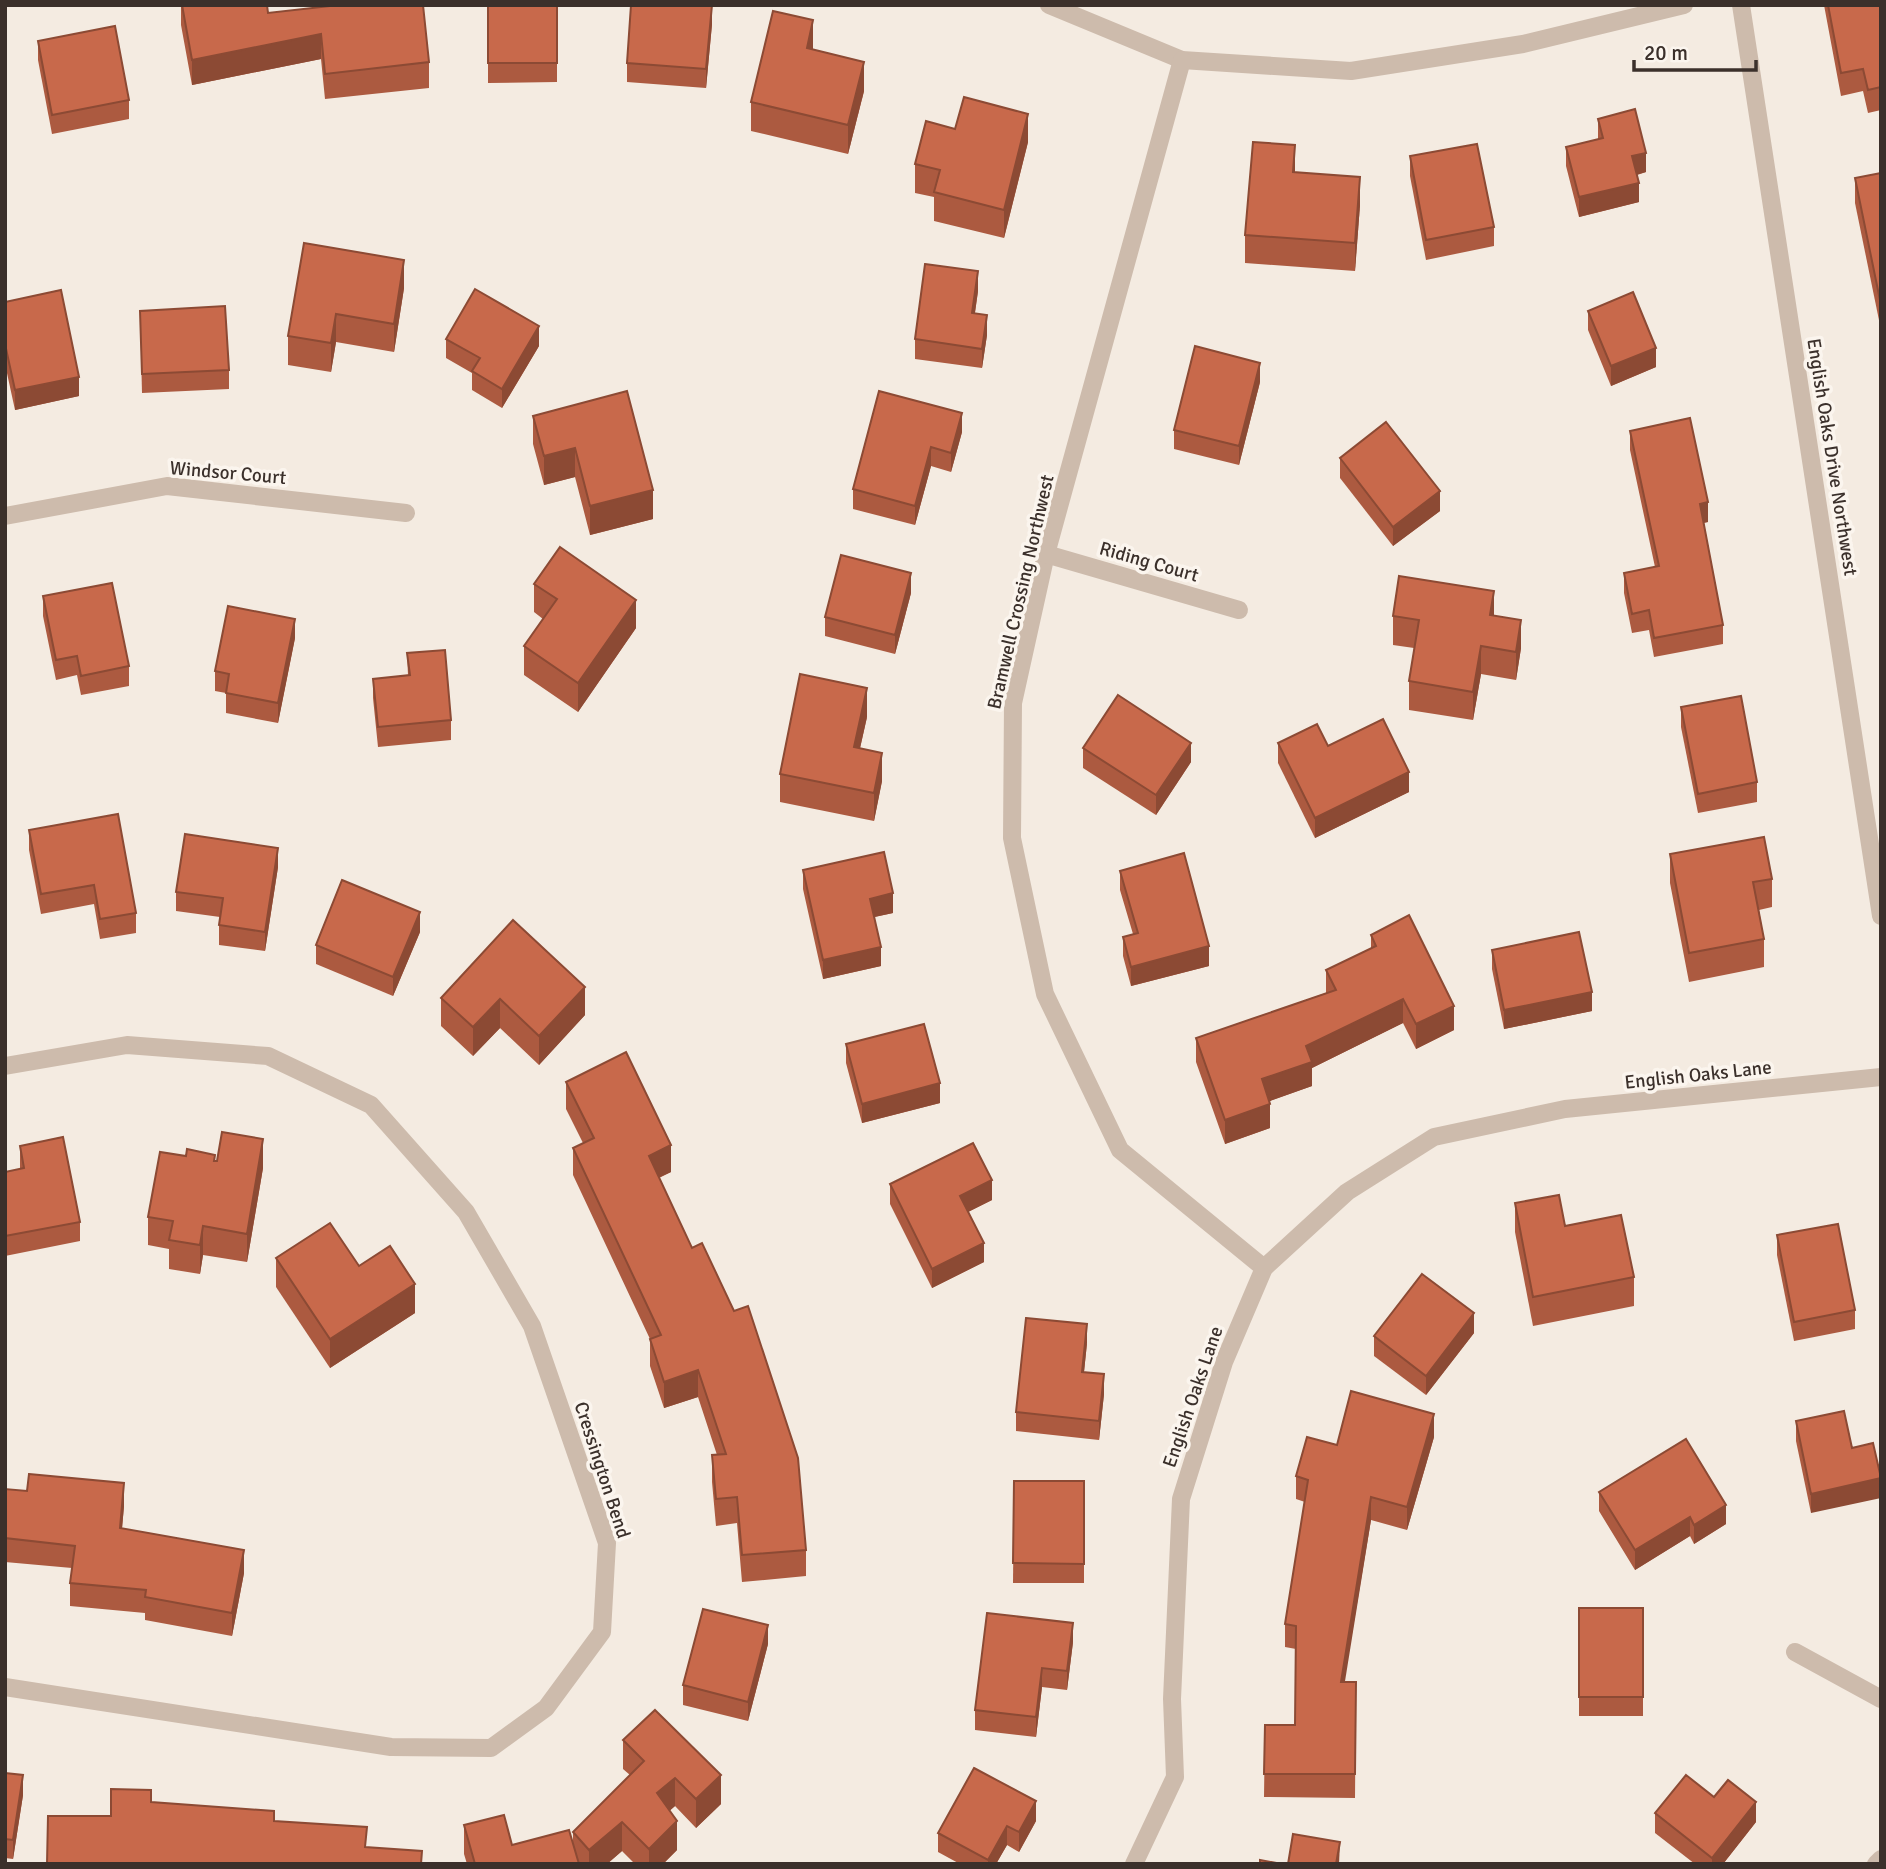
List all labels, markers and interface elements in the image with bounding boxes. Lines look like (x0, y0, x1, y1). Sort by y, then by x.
scale bar (1634, 28, 1756, 72)
text: 20 m (1644, 40, 1688, 66)
street label: English Oaks Drive Northwest (1801, 337, 1863, 578)
street label: Windsor Court (169, 456, 288, 490)
street label: Bramwell Crossing Northwest (982, 472, 1060, 712)
street label: Riding Court (1097, 536, 1202, 588)
street label: English Oaks Lane (1623, 1055, 1773, 1095)
street label: English Oaks Lane (1158, 1323, 1228, 1471)
street label: Cressington Bend (569, 1399, 635, 1541)

